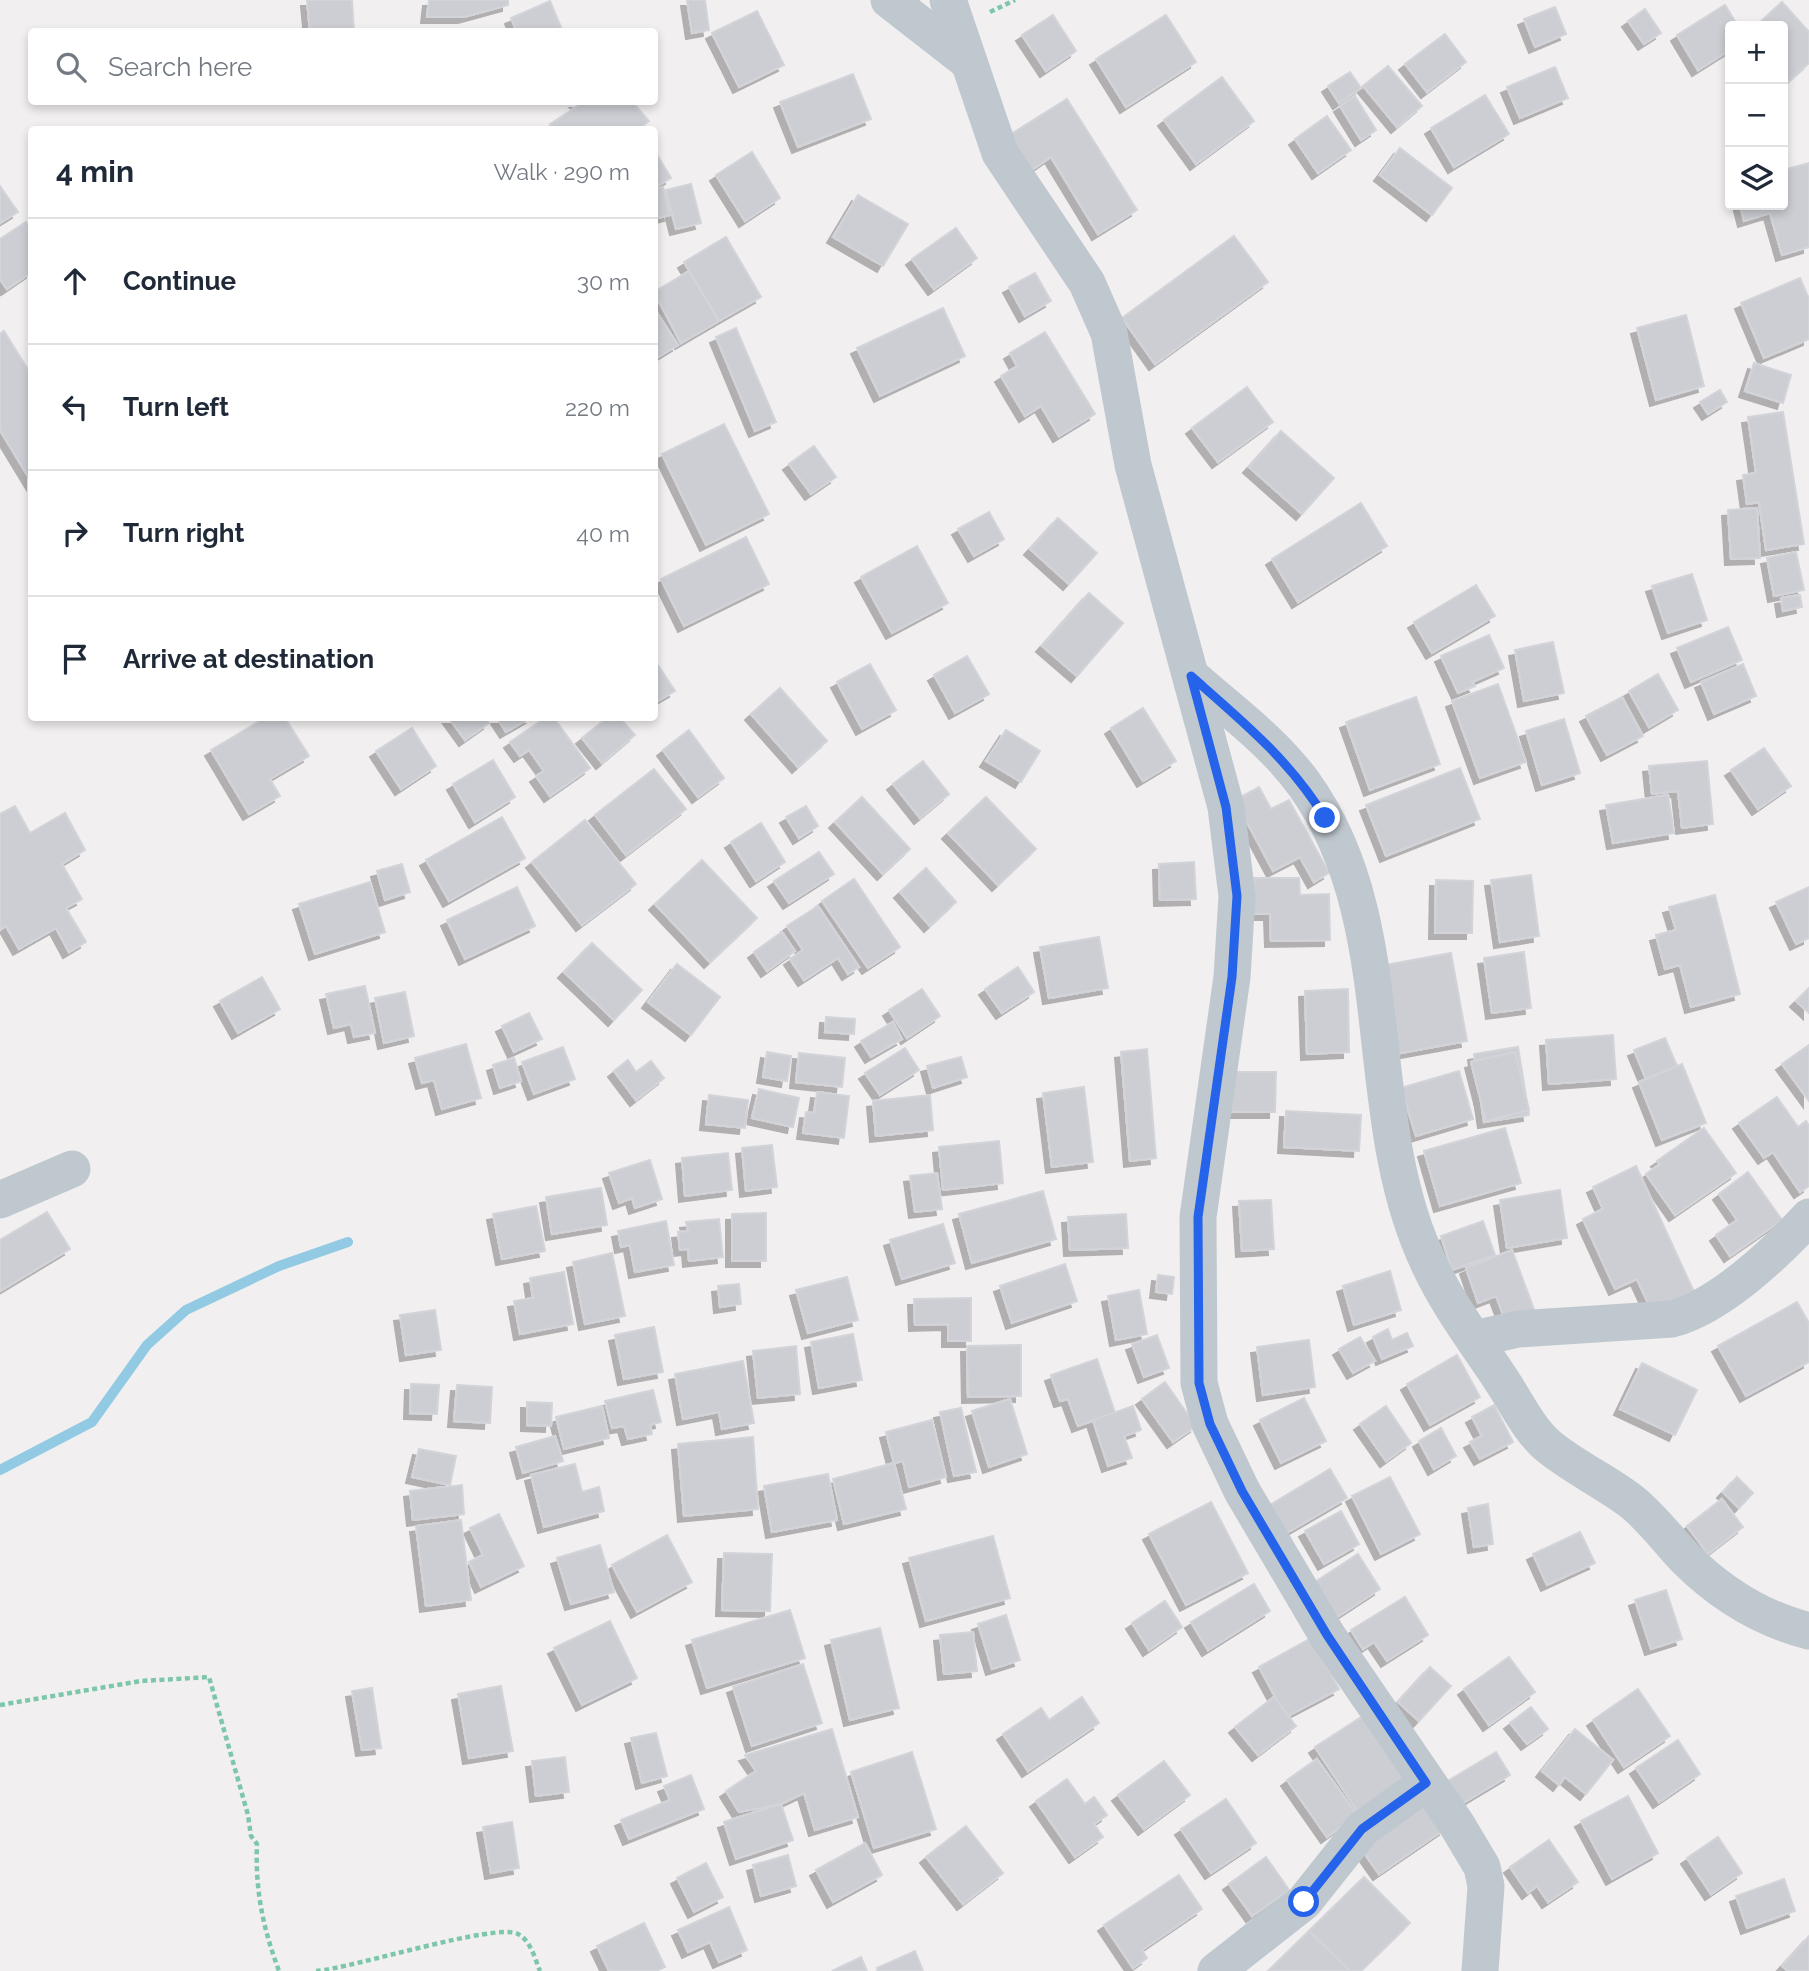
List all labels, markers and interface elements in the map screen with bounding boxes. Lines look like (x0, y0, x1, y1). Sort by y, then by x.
map controls (1725, 21, 1788, 210)
button: + (1725, 21, 1788, 84)
search box (28, 28, 658, 105)
icon: search (52, 48, 90, 86)
text: Search here (108, 52, 252, 82)
button: − (1725, 84, 1788, 147)
button: layers (1725, 147, 1788, 210)
text: 4 min (56, 154, 134, 189)
text: Walk · 290 m (494, 158, 630, 185)
icon: ahead (56, 262, 94, 300)
text: Continue (123, 266, 236, 296)
text: 30 m (577, 268, 630, 295)
icon: left (56, 388, 94, 426)
text: Turn left (123, 392, 229, 422)
text: 220 m (565, 394, 630, 421)
icon: right (56, 514, 94, 552)
text: Turn right (123, 518, 244, 548)
text: 40 m (576, 520, 630, 547)
icon: arrive (56, 640, 94, 678)
text: Arrive at destination (123, 644, 374, 674)
route end (1309, 802, 1340, 833)
route start (1288, 1886, 1319, 1917)

